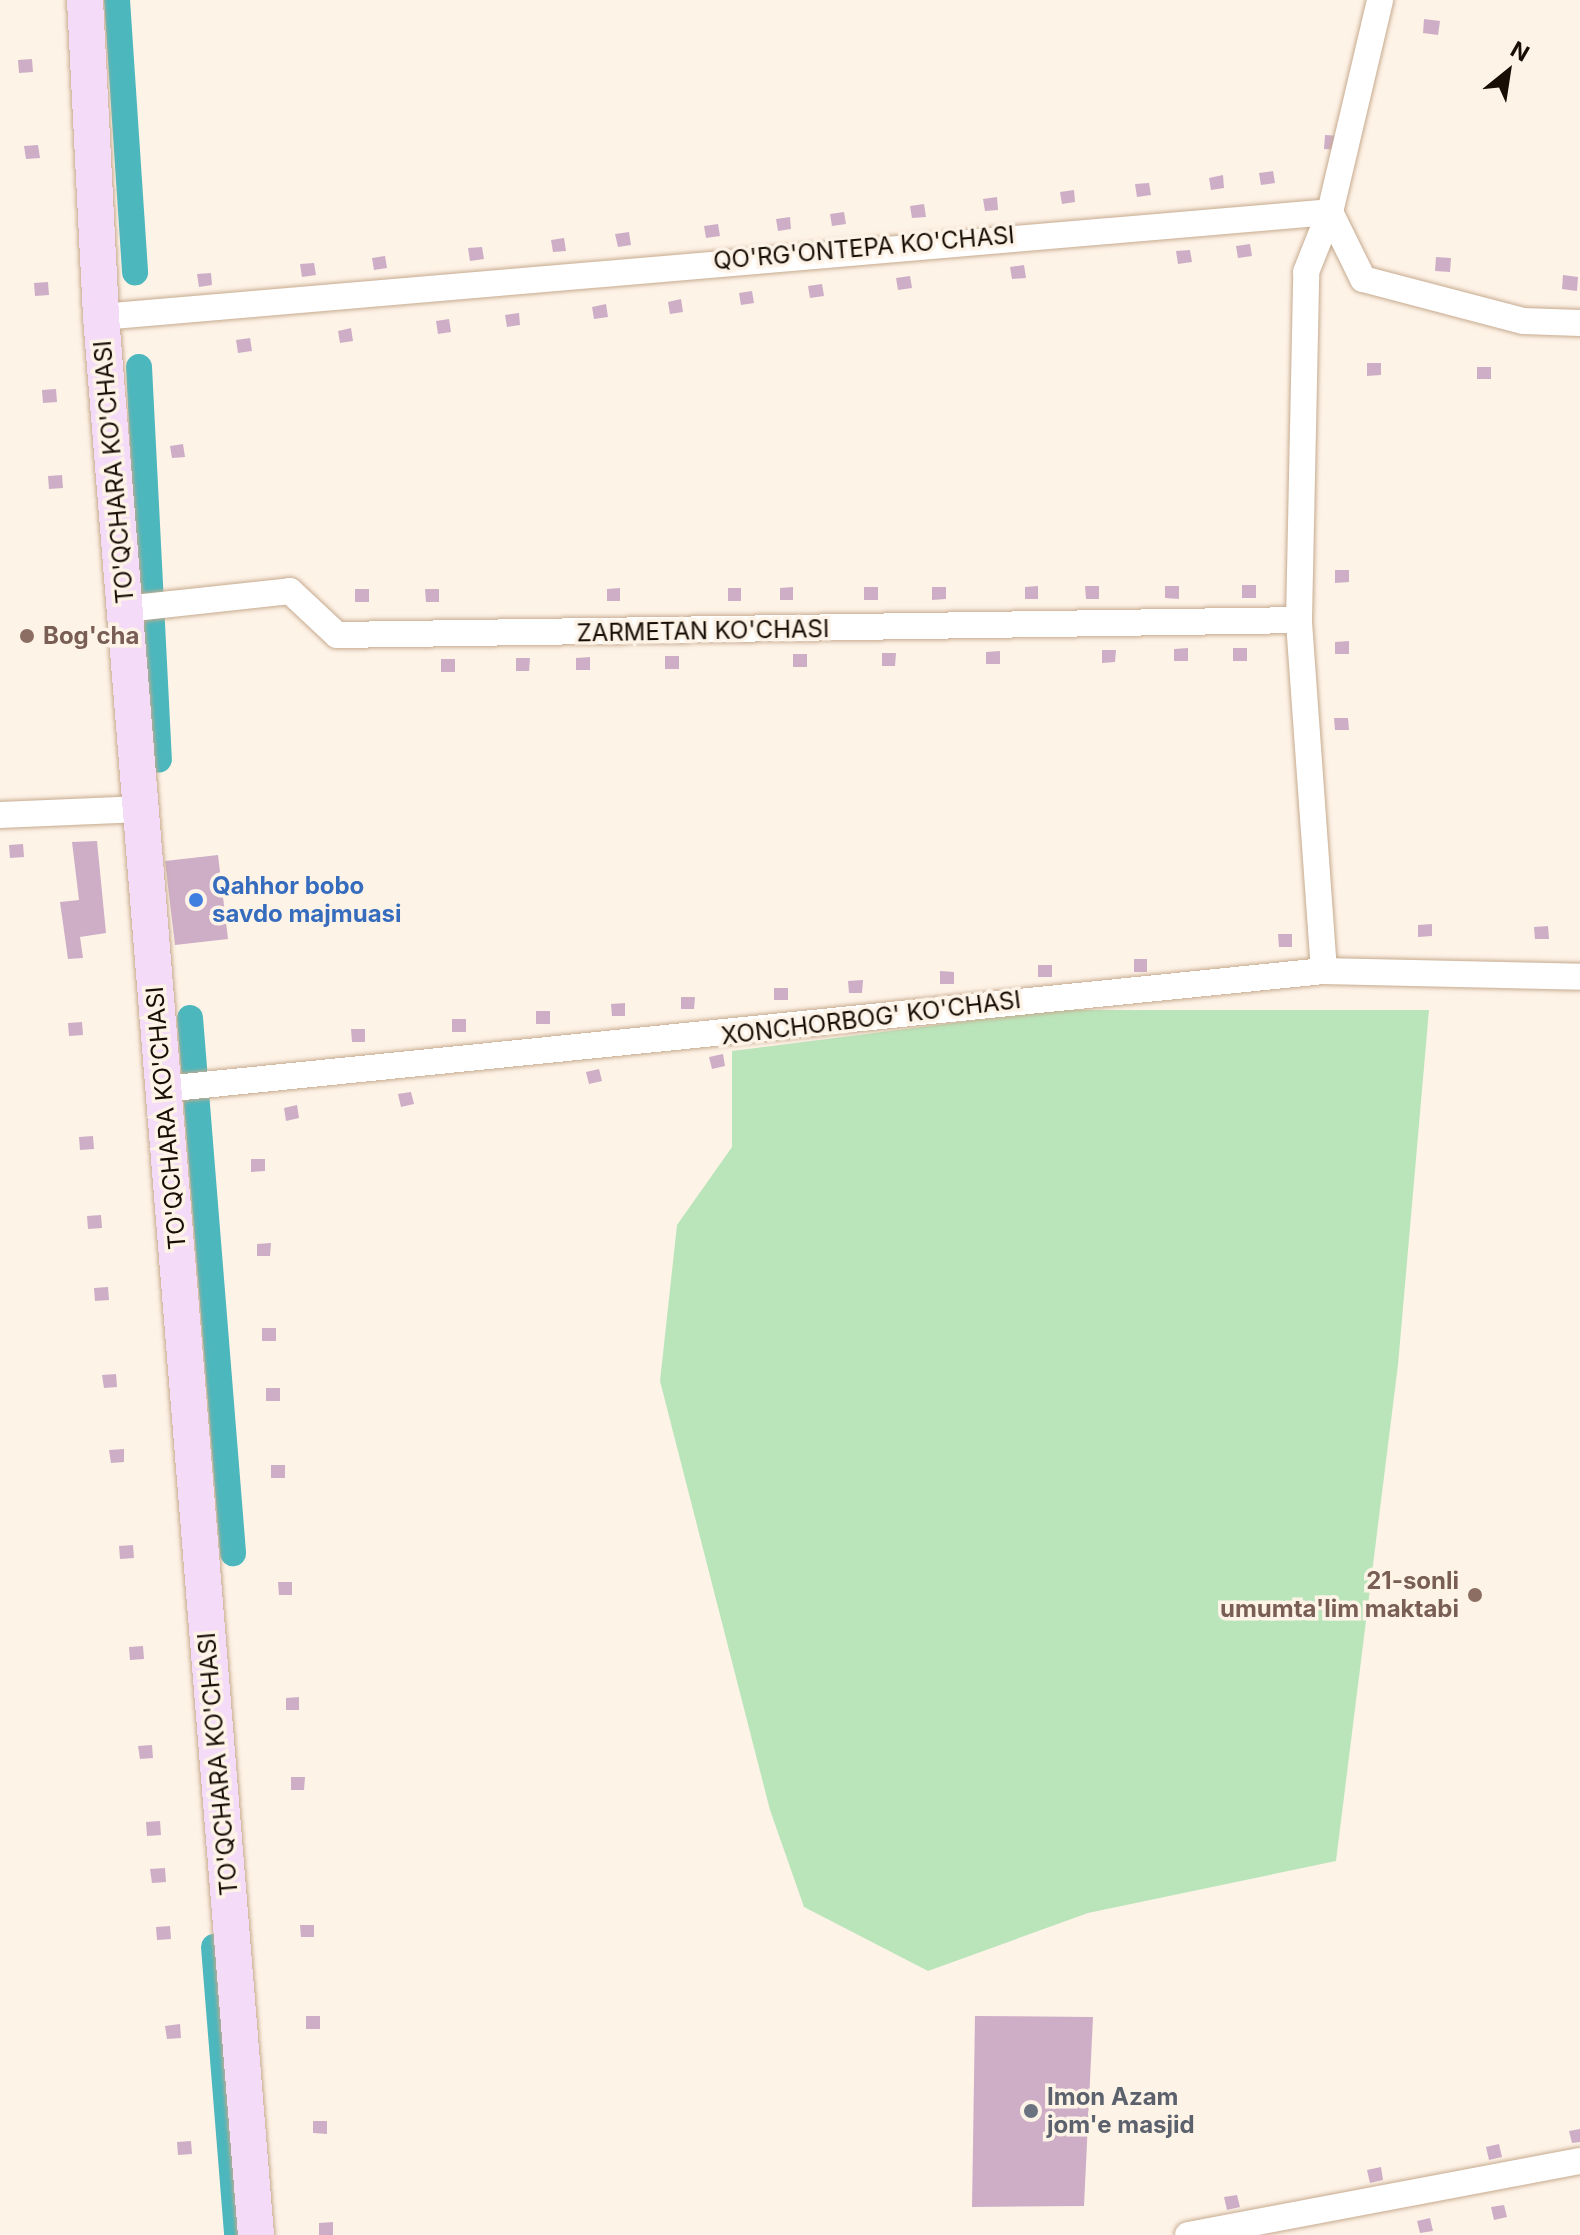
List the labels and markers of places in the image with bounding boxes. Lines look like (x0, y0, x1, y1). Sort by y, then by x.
place label: Bog'cha (43, 622, 139, 650)
marker: Bog'cha (18, 627, 36, 645)
place label: Qahhor bobo savdo majmuasi (212, 872, 402, 928)
marker: Qahhor bobo savdo majmuasi (187, 891, 205, 909)
place label: 21-sonli umumta'lim maktabi (1220, 1567, 1459, 1623)
marker: 21-sonli umumta'lim maktabi (1466, 1586, 1484, 1604)
place label: Imon Azam jom'e masjid (1047, 2083, 1195, 2139)
marker: Imon Azam jom'e masjid (1022, 2102, 1040, 2120)

